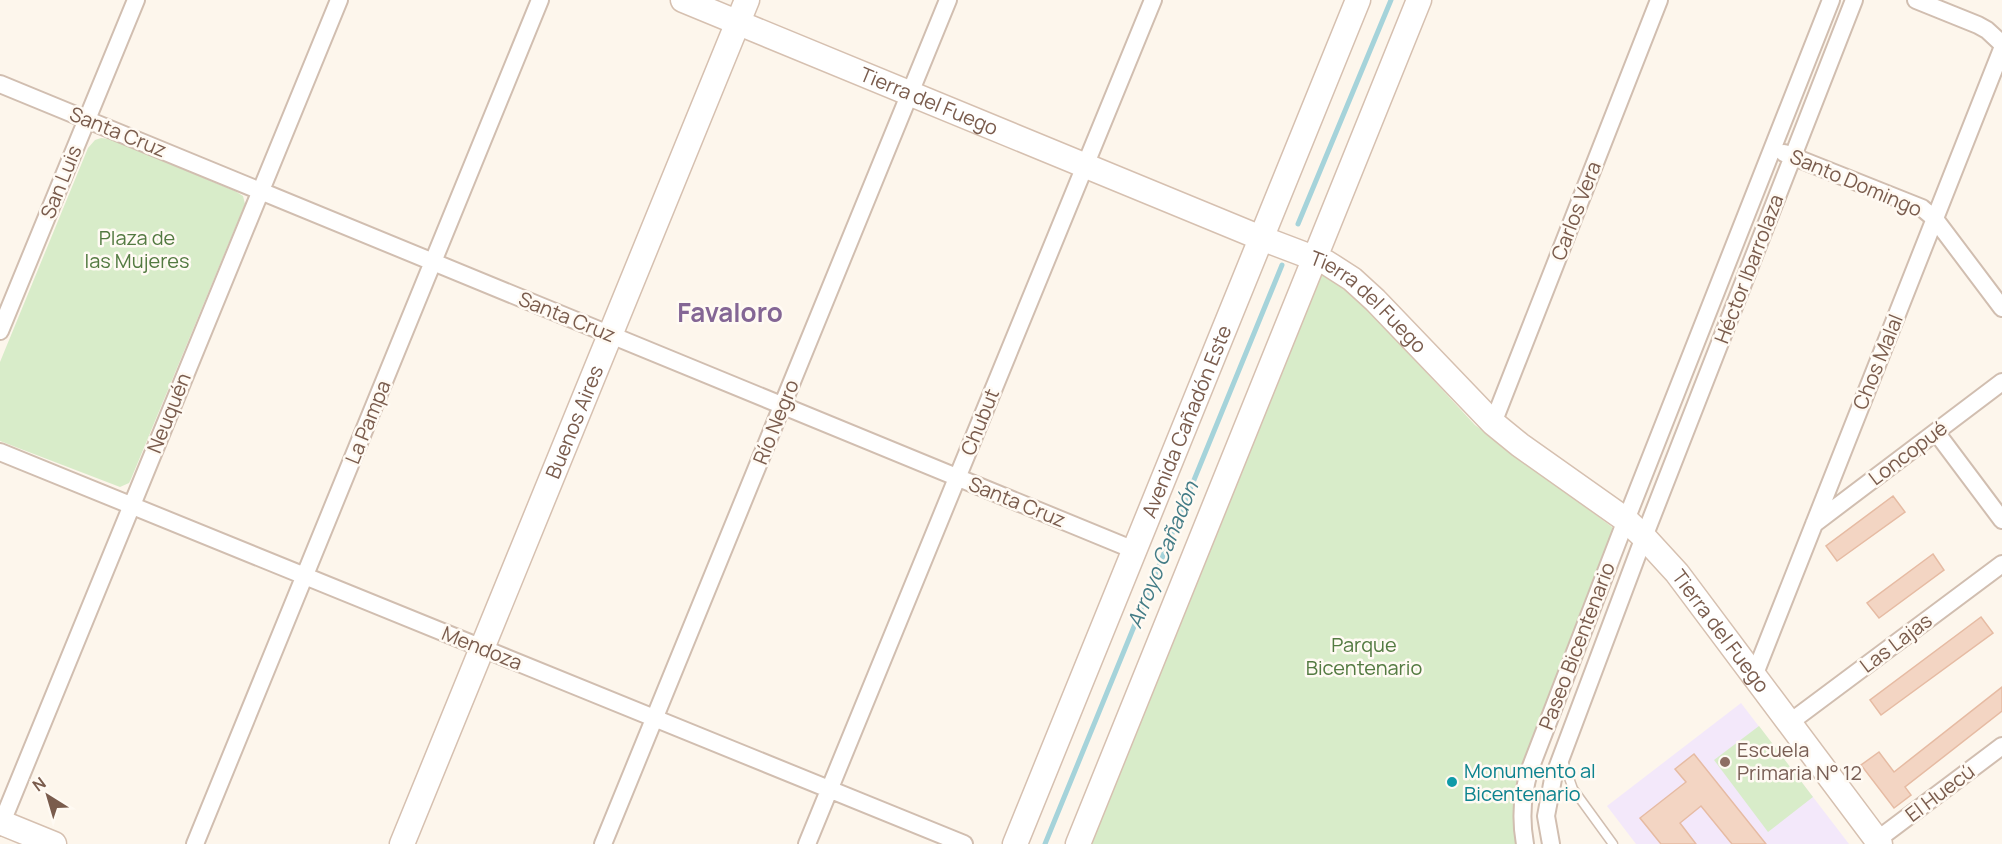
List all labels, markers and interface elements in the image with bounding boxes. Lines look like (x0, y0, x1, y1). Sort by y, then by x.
street label: Tierra del Fuego (856, 60, 1002, 141)
street label: Santa Cruz (66, 100, 171, 163)
street label: San Luis (34, 141, 87, 222)
street label: Santo Domingo (1786, 143, 1927, 223)
street label: Carlos Vera (1544, 157, 1607, 264)
street label: Héctor Ibarrolaza (1708, 190, 1789, 347)
park label: Plaza de las Mujeres (85, 224, 189, 274)
street label: Tierra del Fuego (1306, 244, 1433, 359)
street label: Santa Cruz (515, 285, 620, 348)
district label: Favaloro (677, 294, 783, 330)
street label: Chos Malal (1846, 310, 1909, 414)
street label: Avenida Cañadón Este (1135, 321, 1237, 522)
street label: Buenos Aires (539, 361, 609, 482)
street label: Neuquén (140, 369, 197, 457)
street label: Río Negro (746, 375, 805, 468)
street label: La Pampa (339, 376, 397, 468)
street label: Chubut (954, 384, 1005, 459)
street label: Loncopué (1863, 414, 1953, 491)
street label: Santa Cruz (965, 470, 1070, 533)
water label: Arroyo Cañadón (1120, 476, 1205, 632)
street label: Paseo Bicentenario (1532, 558, 1621, 733)
street label: Tierra del Fuego (1666, 564, 1776, 698)
street label: Las Lajas (1854, 607, 1937, 679)
street label: Mendoza (438, 619, 526, 676)
park label: Parque Bicentenario (1306, 631, 1423, 681)
place label: Escuela Primaria N° 12 (1737, 736, 1862, 786)
marker: Escuela Primaria N° 12 (1718, 755, 1732, 769)
place label: Monumento al Bicentenario (1464, 757, 1596, 807)
street label: El Huecú (1900, 758, 1980, 828)
north arrow (18, 766, 78, 826)
text: N (28, 772, 50, 796)
marker: Monumento al Bicentenario (1445, 775, 1459, 789)

